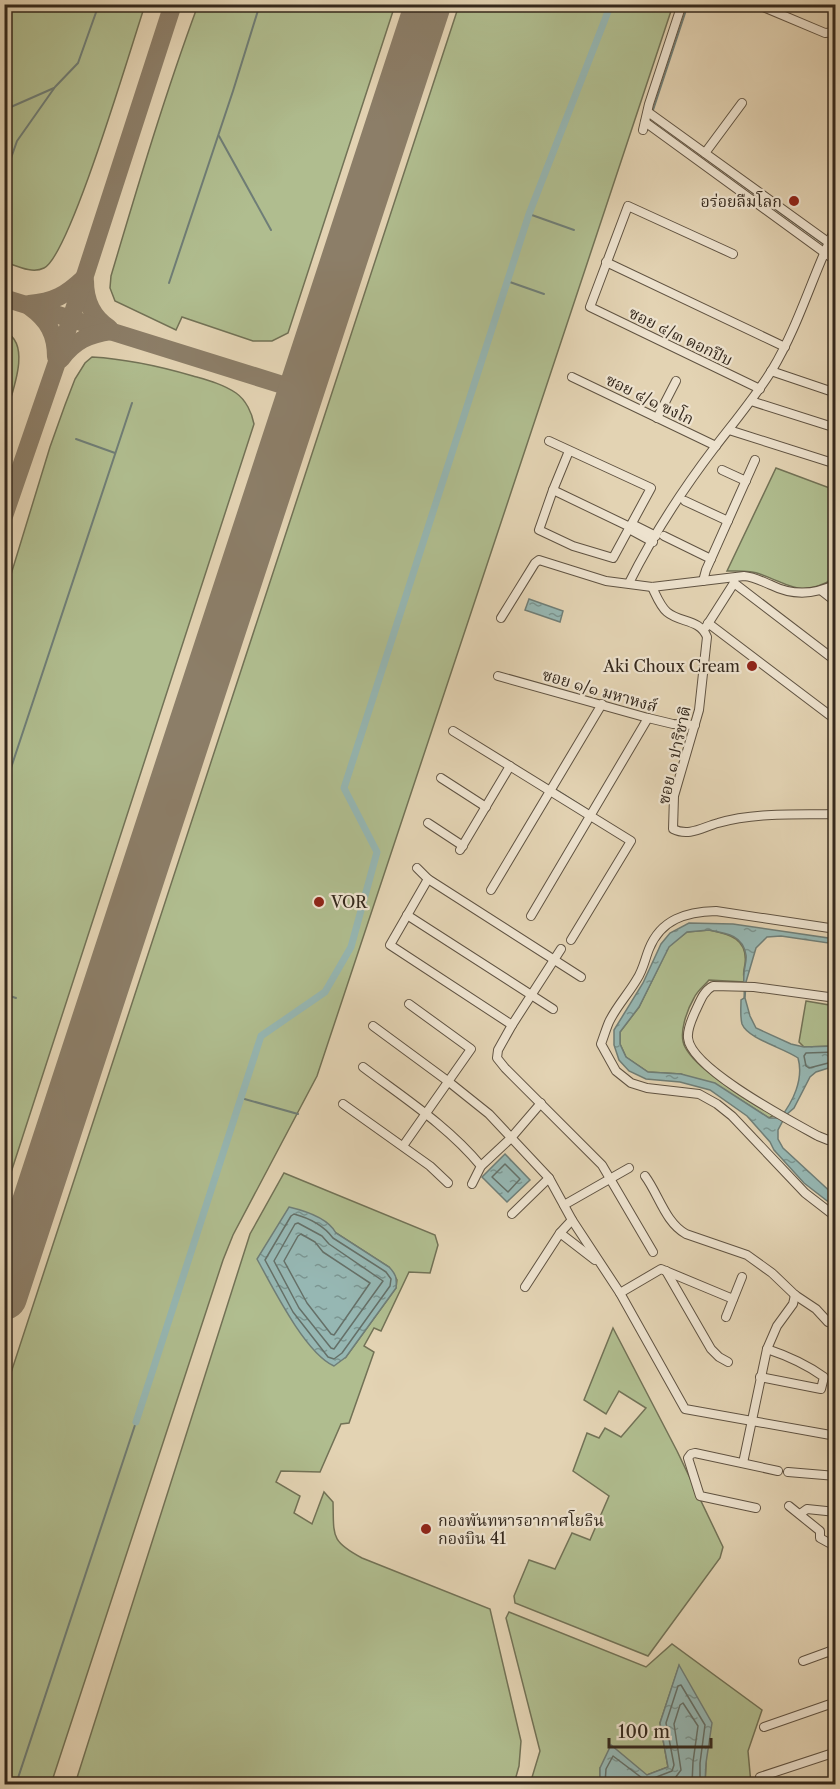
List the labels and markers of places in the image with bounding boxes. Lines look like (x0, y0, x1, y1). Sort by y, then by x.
place label: อร่อยลืมโลก (700, 191, 782, 211)
marker: อร่อยลืมโลก (787, 194, 801, 208)
place label: Aki Choux Cream (602, 656, 740, 676)
marker: Aki Choux Cream (745, 659, 759, 673)
place label: VOR (330, 892, 368, 912)
marker: VOR (312, 895, 326, 909)
place label: กองพันทหารอากาศโยธิน กองบิน 41 (438, 1510, 604, 1548)
marker: กองพันทหารอากาศโยธิน กองบิน 41 (419, 1522, 433, 1536)

